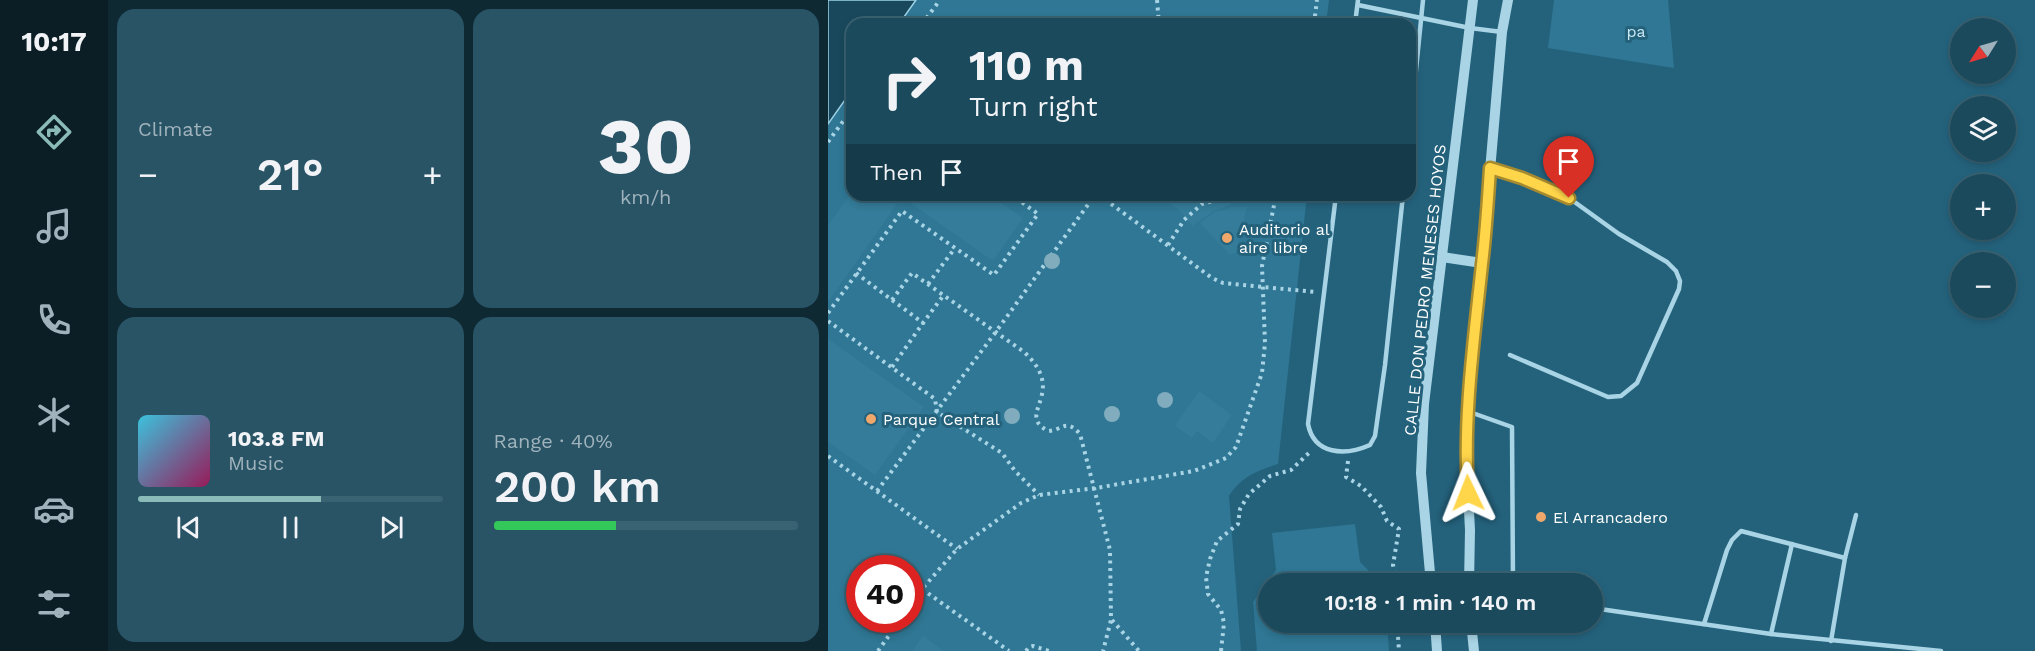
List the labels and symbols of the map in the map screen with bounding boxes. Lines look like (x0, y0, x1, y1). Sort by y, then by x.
north arrow (1950, 18, 2016, 84)
park label: pa (1626, 22, 1646, 41)
pin (1543, 136, 1594, 198)
street label: CALLE DON PEDRO MENESES HOYOS (1400, 143, 1450, 437)
place label: Auditorio al aire libre (1239, 220, 1330, 257)
marker: Auditorio al aire libre (1220, 231, 1234, 245)
place label: Parque Central (883, 410, 1000, 429)
marker: Parque Central (864, 412, 878, 426)
position arrow (1436, 461, 1500, 525)
place label: El Arrancadero (1553, 508, 1668, 527)
marker: El Arrancadero (1534, 510, 1548, 524)
speed limit sign: 40 (846, 555, 924, 633)

